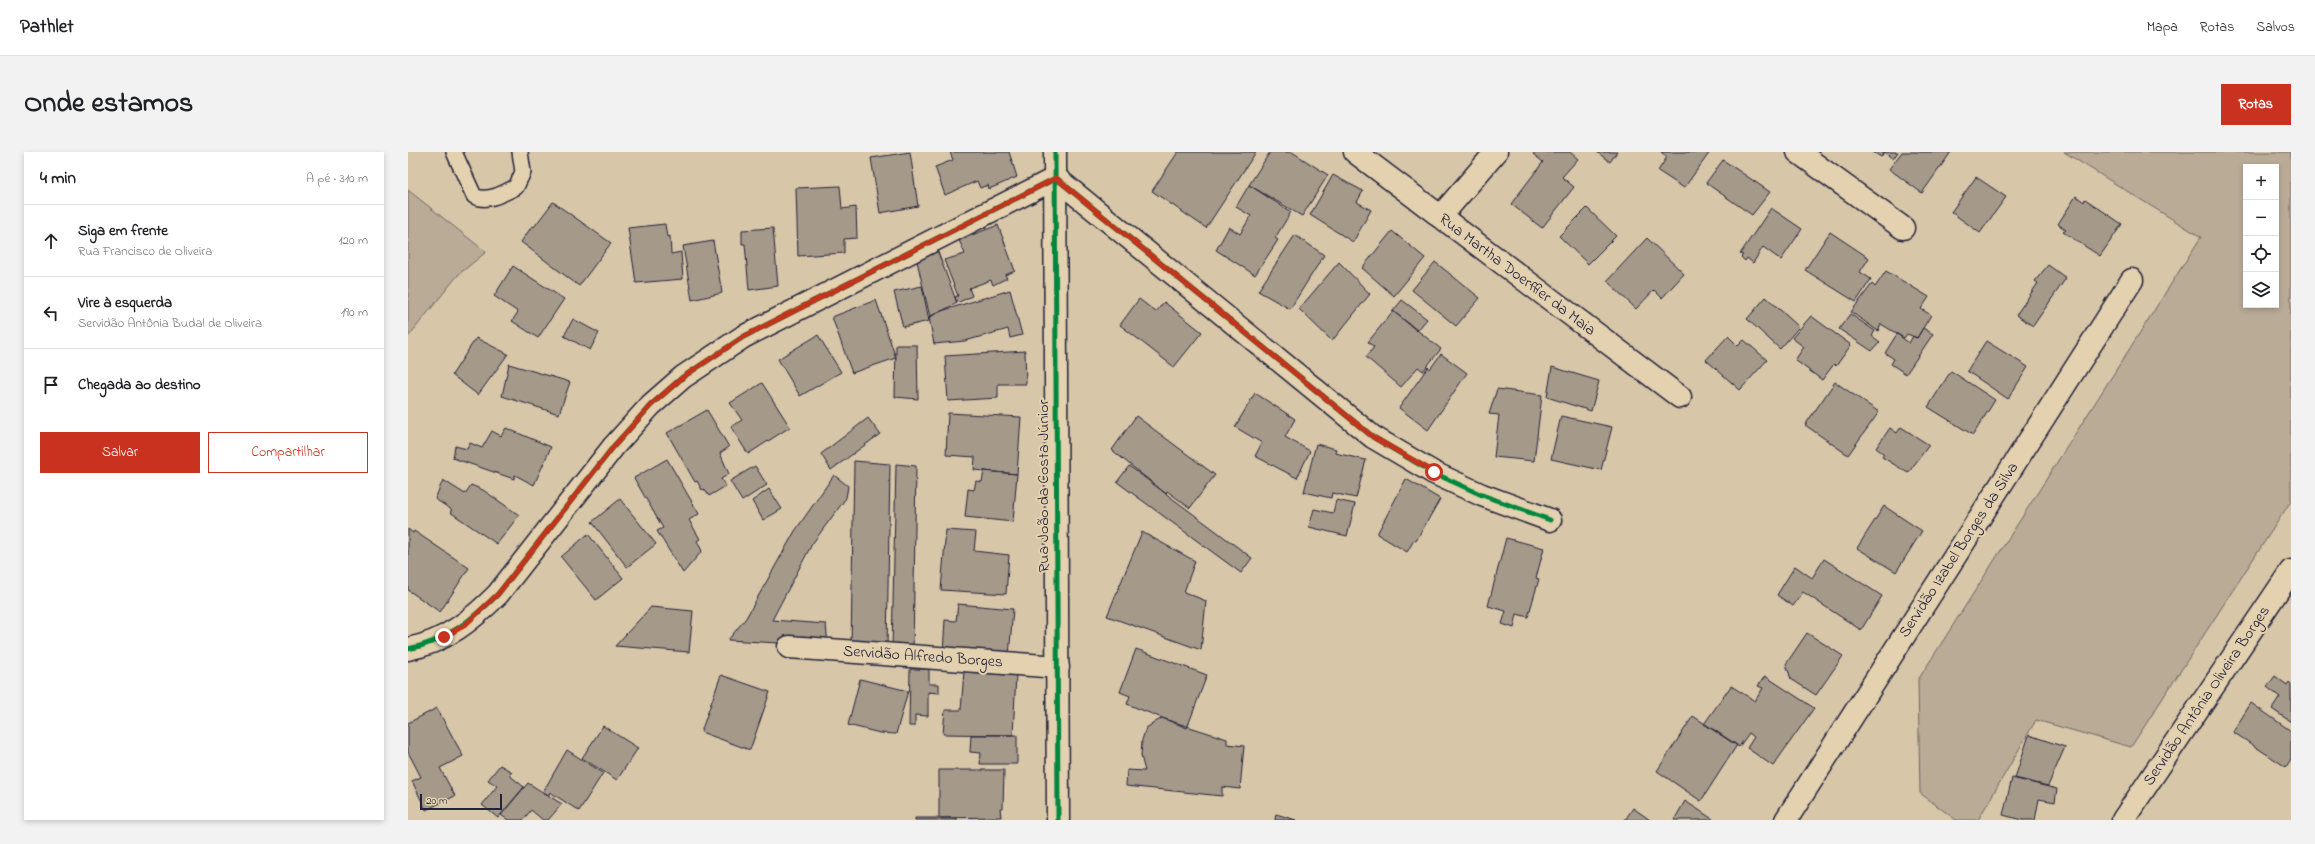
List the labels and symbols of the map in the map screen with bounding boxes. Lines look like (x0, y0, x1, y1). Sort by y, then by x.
street label: Rua Martha Doerffler da Maia (1433, 208, 1601, 342)
street label: Rua João da Costa Júnior (1032, 399, 1056, 573)
street label: Servidão Izabel Borges da Silva (1893, 457, 2025, 643)
route start (1425, 463, 1443, 481)
street label: Servidão Antônia Oliveira Borges (2138, 601, 2276, 791)
route end (435, 628, 453, 646)
street label: Servidão Alfredo Borges (842, 639, 1004, 675)
scale bar (420, 792, 502, 811)

